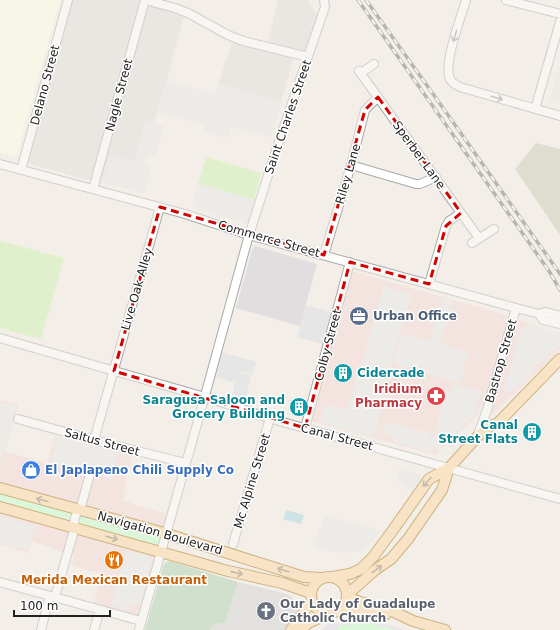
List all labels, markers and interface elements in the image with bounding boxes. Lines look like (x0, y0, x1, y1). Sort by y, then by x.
one-way arrow (451, 29, 458, 42)
street label: Delano Street (28, 43, 63, 127)
street label: Nagle Street (103, 57, 136, 133)
street label: Saint Charles Street (262, 58, 314, 176)
one-way arrow (491, 95, 504, 102)
street label: Sperber Lane (390, 118, 448, 192)
street label: Riley Lane (333, 142, 363, 206)
street label: Commerce Street (216, 218, 322, 260)
street label: Live Oak Alley (119, 246, 155, 332)
office icon: Urban Office (348, 305, 370, 327)
street label: Colby Street (312, 307, 344, 383)
place label: Urban Office (373, 309, 457, 323)
street label: Bastrop Street (482, 317, 520, 404)
building icon: Cidercade (332, 362, 354, 384)
place label: Cidercade (357, 366, 425, 380)
place label: Iridium Pharmacy (355, 382, 422, 410)
pharmacy icon: Iridium Pharmacy (425, 385, 447, 407)
place label: Saragusa Saloon and Grocery Building (142, 393, 285, 421)
building icon: Saragusa Saloon and Grocery Building (288, 396, 310, 418)
place label: Canal Street Flats (438, 418, 518, 446)
street label: Canal Street (299, 421, 375, 453)
building icon: Canal Street Flats (521, 421, 543, 443)
street label: Saltus Street (63, 425, 141, 459)
street label: Mc Alpine Street (231, 432, 273, 530)
shop icon: El Japlapeno Chili Supply Co (20, 459, 42, 481)
place label: El Japlapeno Chili Supply Co (45, 463, 234, 477)
one-way arrow (423, 477, 432, 488)
one-way arrow (36, 496, 49, 503)
street label: Navigation Boulevard (96, 508, 224, 558)
one-way arrow (105, 535, 118, 542)
restaurant icon: Merida Mexican Restaurant (103, 549, 125, 571)
one-way arrow (372, 565, 383, 573)
one-way arrow (276, 566, 289, 573)
one-way arrow (231, 569, 244, 577)
place label: Merida Mexican Restaurant (21, 573, 207, 587)
scale bar (14, 592, 110, 618)
place label: Our Lady of Guadalupe Catholic Church (280, 597, 435, 625)
text: 100 m (20, 599, 58, 613)
church icon: Our Lady of Guadalupe Catholic Church (255, 600, 277, 622)

